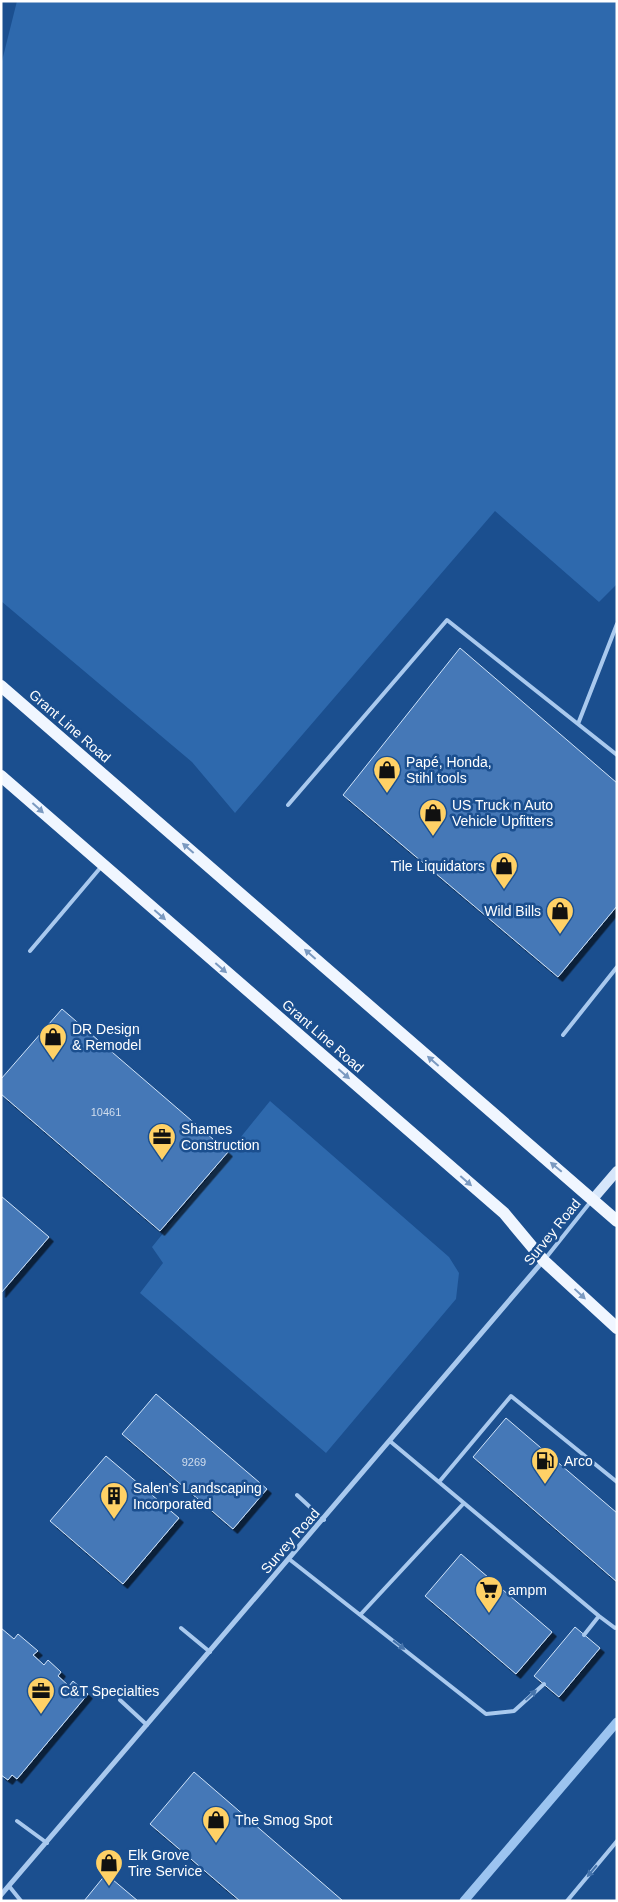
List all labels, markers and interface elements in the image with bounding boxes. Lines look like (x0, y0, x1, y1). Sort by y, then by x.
street label: Grant Line Road (26, 686, 114, 766)
place label: Papé, Honda, Stihl tools (406, 754, 492, 786)
shop icon: Papé, Honda, Stihl tools (372, 755, 402, 794)
place label: US Truck n Auto Vehicle Upfitters (452, 797, 553, 829)
shop icon: US Truck n Auto Vehicle Upfitters (418, 798, 448, 837)
one-way arrow (31, 802, 43, 814)
one-way arrow (181, 842, 194, 853)
shop icon: Tile Liquidators (489, 851, 519, 890)
place label: Tile Liquidators (391, 858, 485, 874)
shop icon: Wild Bills (545, 896, 575, 935)
place label: Wild Bills (484, 903, 541, 919)
one-way arrow (154, 909, 166, 920)
one-way arrow (305, 948, 317, 960)
one-way arrow (214, 962, 227, 973)
street label: Grant Line Road (279, 996, 367, 1076)
place label: DR Design & Remodel (72, 1021, 141, 1053)
shop icon: DR Design & Remodel (38, 1022, 68, 1061)
one-way arrow (427, 1055, 440, 1066)
one-way arrow (337, 1069, 350, 1080)
house number: 10461 (91, 1106, 121, 1118)
place label: Shames Construction (181, 1121, 260, 1153)
office icon: Shames Construction (147, 1122, 177, 1161)
one-way arrow (550, 1162, 562, 1173)
one-way arrow (460, 1175, 472, 1187)
street label: Survey Road (520, 1196, 584, 1268)
one-way arrow (573, 1288, 585, 1300)
fuel station icon: Arco (530, 1446, 560, 1485)
place label: Arco (564, 1453, 593, 1469)
house number: 9269 (182, 1456, 206, 1468)
place label: Salen's Landscaping Incorporated (133, 1480, 262, 1512)
building icon: Salen's Landscaping Incorporated (99, 1481, 129, 1520)
street label: Survey Road (257, 1505, 323, 1577)
supermarket icon: ampm (474, 1575, 504, 1614)
place label: ampm (508, 1582, 547, 1598)
one-way arrow (392, 1639, 405, 1650)
office icon: C&T Specialties (26, 1676, 56, 1715)
place label: C&T Specialties (60, 1683, 159, 1699)
one-way arrow (524, 1689, 536, 1701)
shop icon: The Smog Spot (201, 1805, 231, 1844)
place label: The Smog Spot (235, 1812, 332, 1828)
place label: Elk Grove Tire Service (128, 1847, 202, 1879)
shop icon: Elk Grove Tire Service (94, 1848, 124, 1887)
one-way arrow (586, 1864, 597, 1877)

